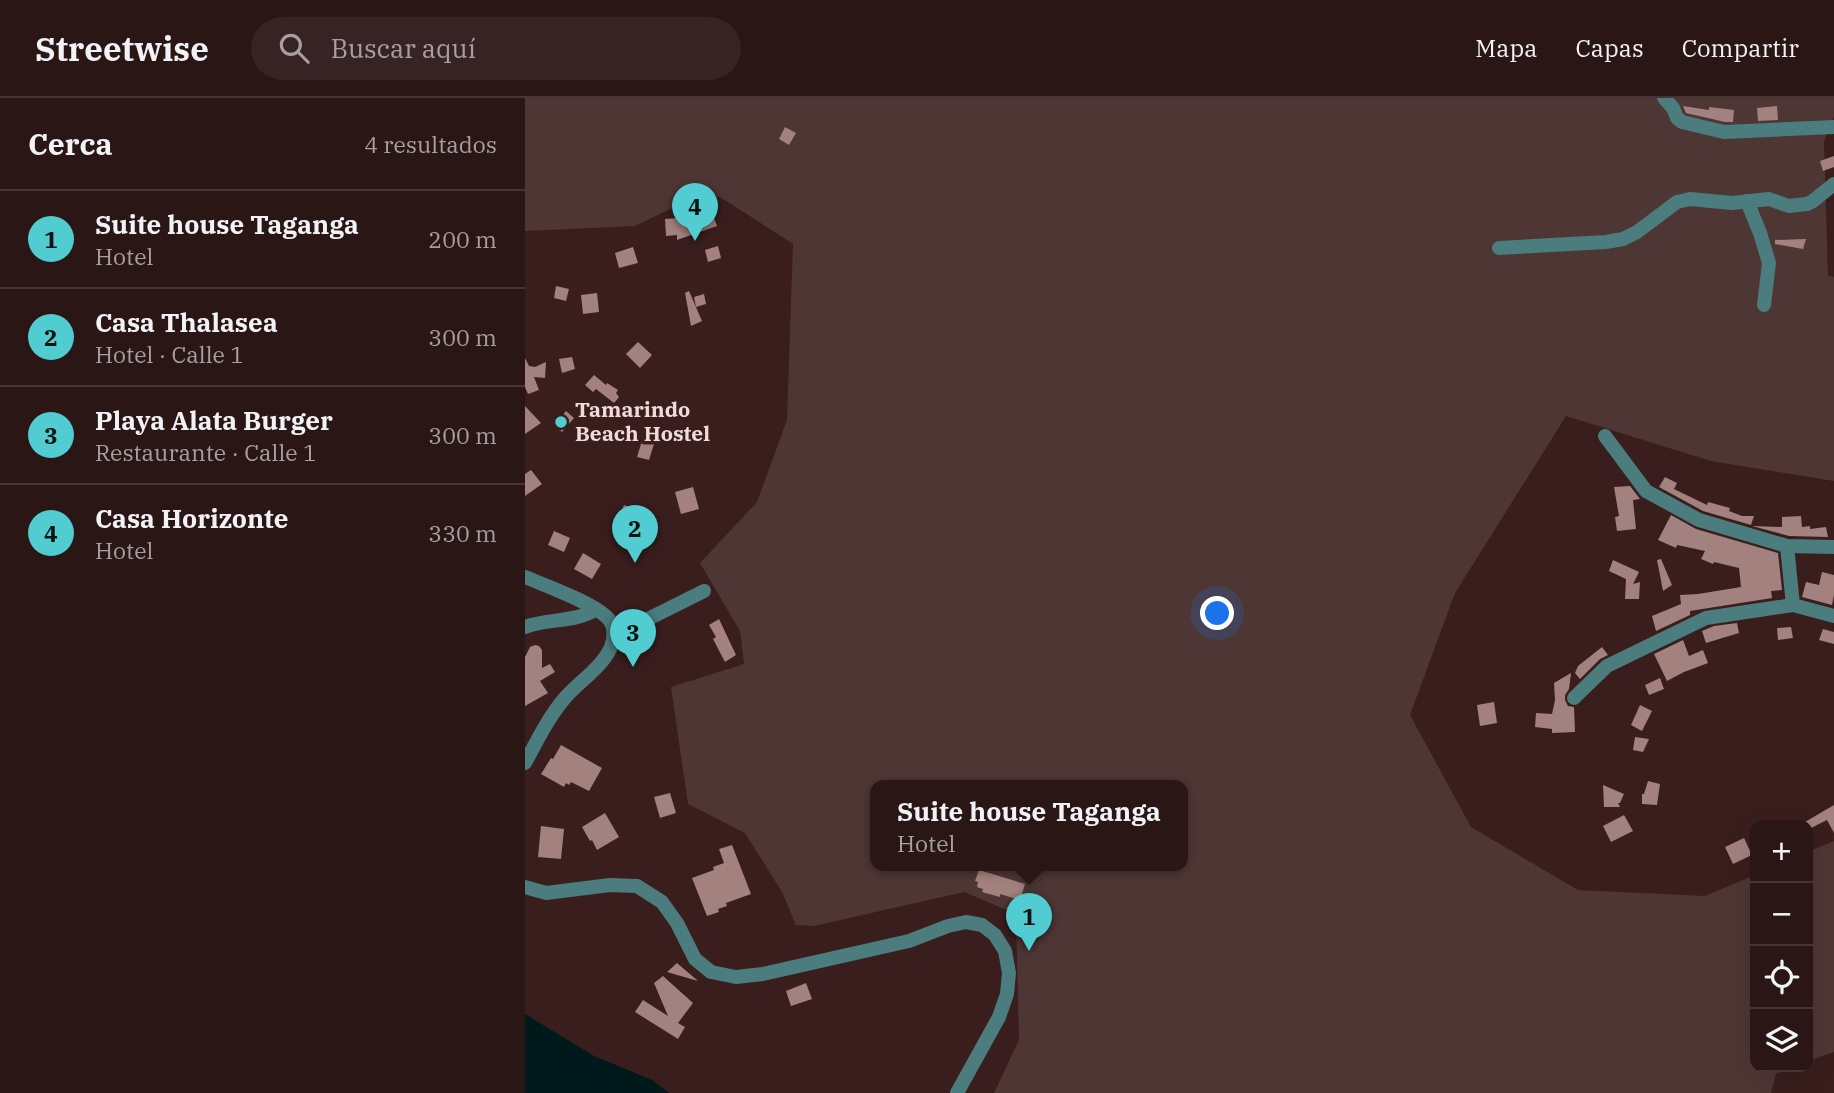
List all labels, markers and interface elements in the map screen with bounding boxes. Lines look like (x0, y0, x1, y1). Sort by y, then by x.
search box (251, 17, 741, 80)
text: Streetwise (35, 27, 209, 70)
icon: search (275, 29, 313, 67)
text: Buscar aquí (331, 31, 476, 65)
text: Mapa (1475, 32, 1537, 64)
text: Capas (1575, 32, 1644, 64)
text: Compartir (1682, 32, 1799, 64)
text: Cerca (28, 124, 113, 163)
text: 4 resultados (364, 129, 497, 159)
pin: 4 (672, 183, 718, 241)
text: Suite house Taganga (95, 207, 359, 241)
text: 1 (44, 224, 58, 254)
text: 200 m (428, 224, 497, 254)
text: Hotel (95, 241, 153, 271)
text: Casa Thalasea (95, 305, 278, 339)
text: 2 (44, 322, 58, 352)
text: 300 m (428, 322, 497, 352)
text: Hotel · Calle 1 (95, 339, 244, 369)
place label: Tamarindo Beach Hostel (575, 395, 710, 447)
text: Playa Alata Burger (95, 403, 333, 437)
marker: Tamarindo Beach Hostel (553, 414, 569, 430)
text: 3 (44, 420, 58, 450)
text: 300 m (428, 420, 497, 450)
text: Restaurante · Calle 1 (95, 437, 317, 467)
text: Casa Horizonte (95, 501, 289, 535)
pin: 2 (612, 505, 658, 563)
text: 4 (44, 518, 58, 548)
text: 330 m (428, 518, 497, 548)
text: Hotel (95, 535, 153, 565)
your location (1200, 596, 1234, 630)
pin: 3 (610, 609, 656, 667)
popup (870, 780, 1188, 871)
text: Suite house Taganga (897, 794, 1161, 828)
map controls (1750, 820, 1813, 1072)
button: + (1750, 820, 1813, 883)
text: Hotel (897, 828, 955, 858)
button: − (1750, 883, 1813, 946)
pin: 1 (1006, 893, 1052, 951)
button: locate (1750, 946, 1813, 1009)
button: layers (1750, 1009, 1813, 1072)

